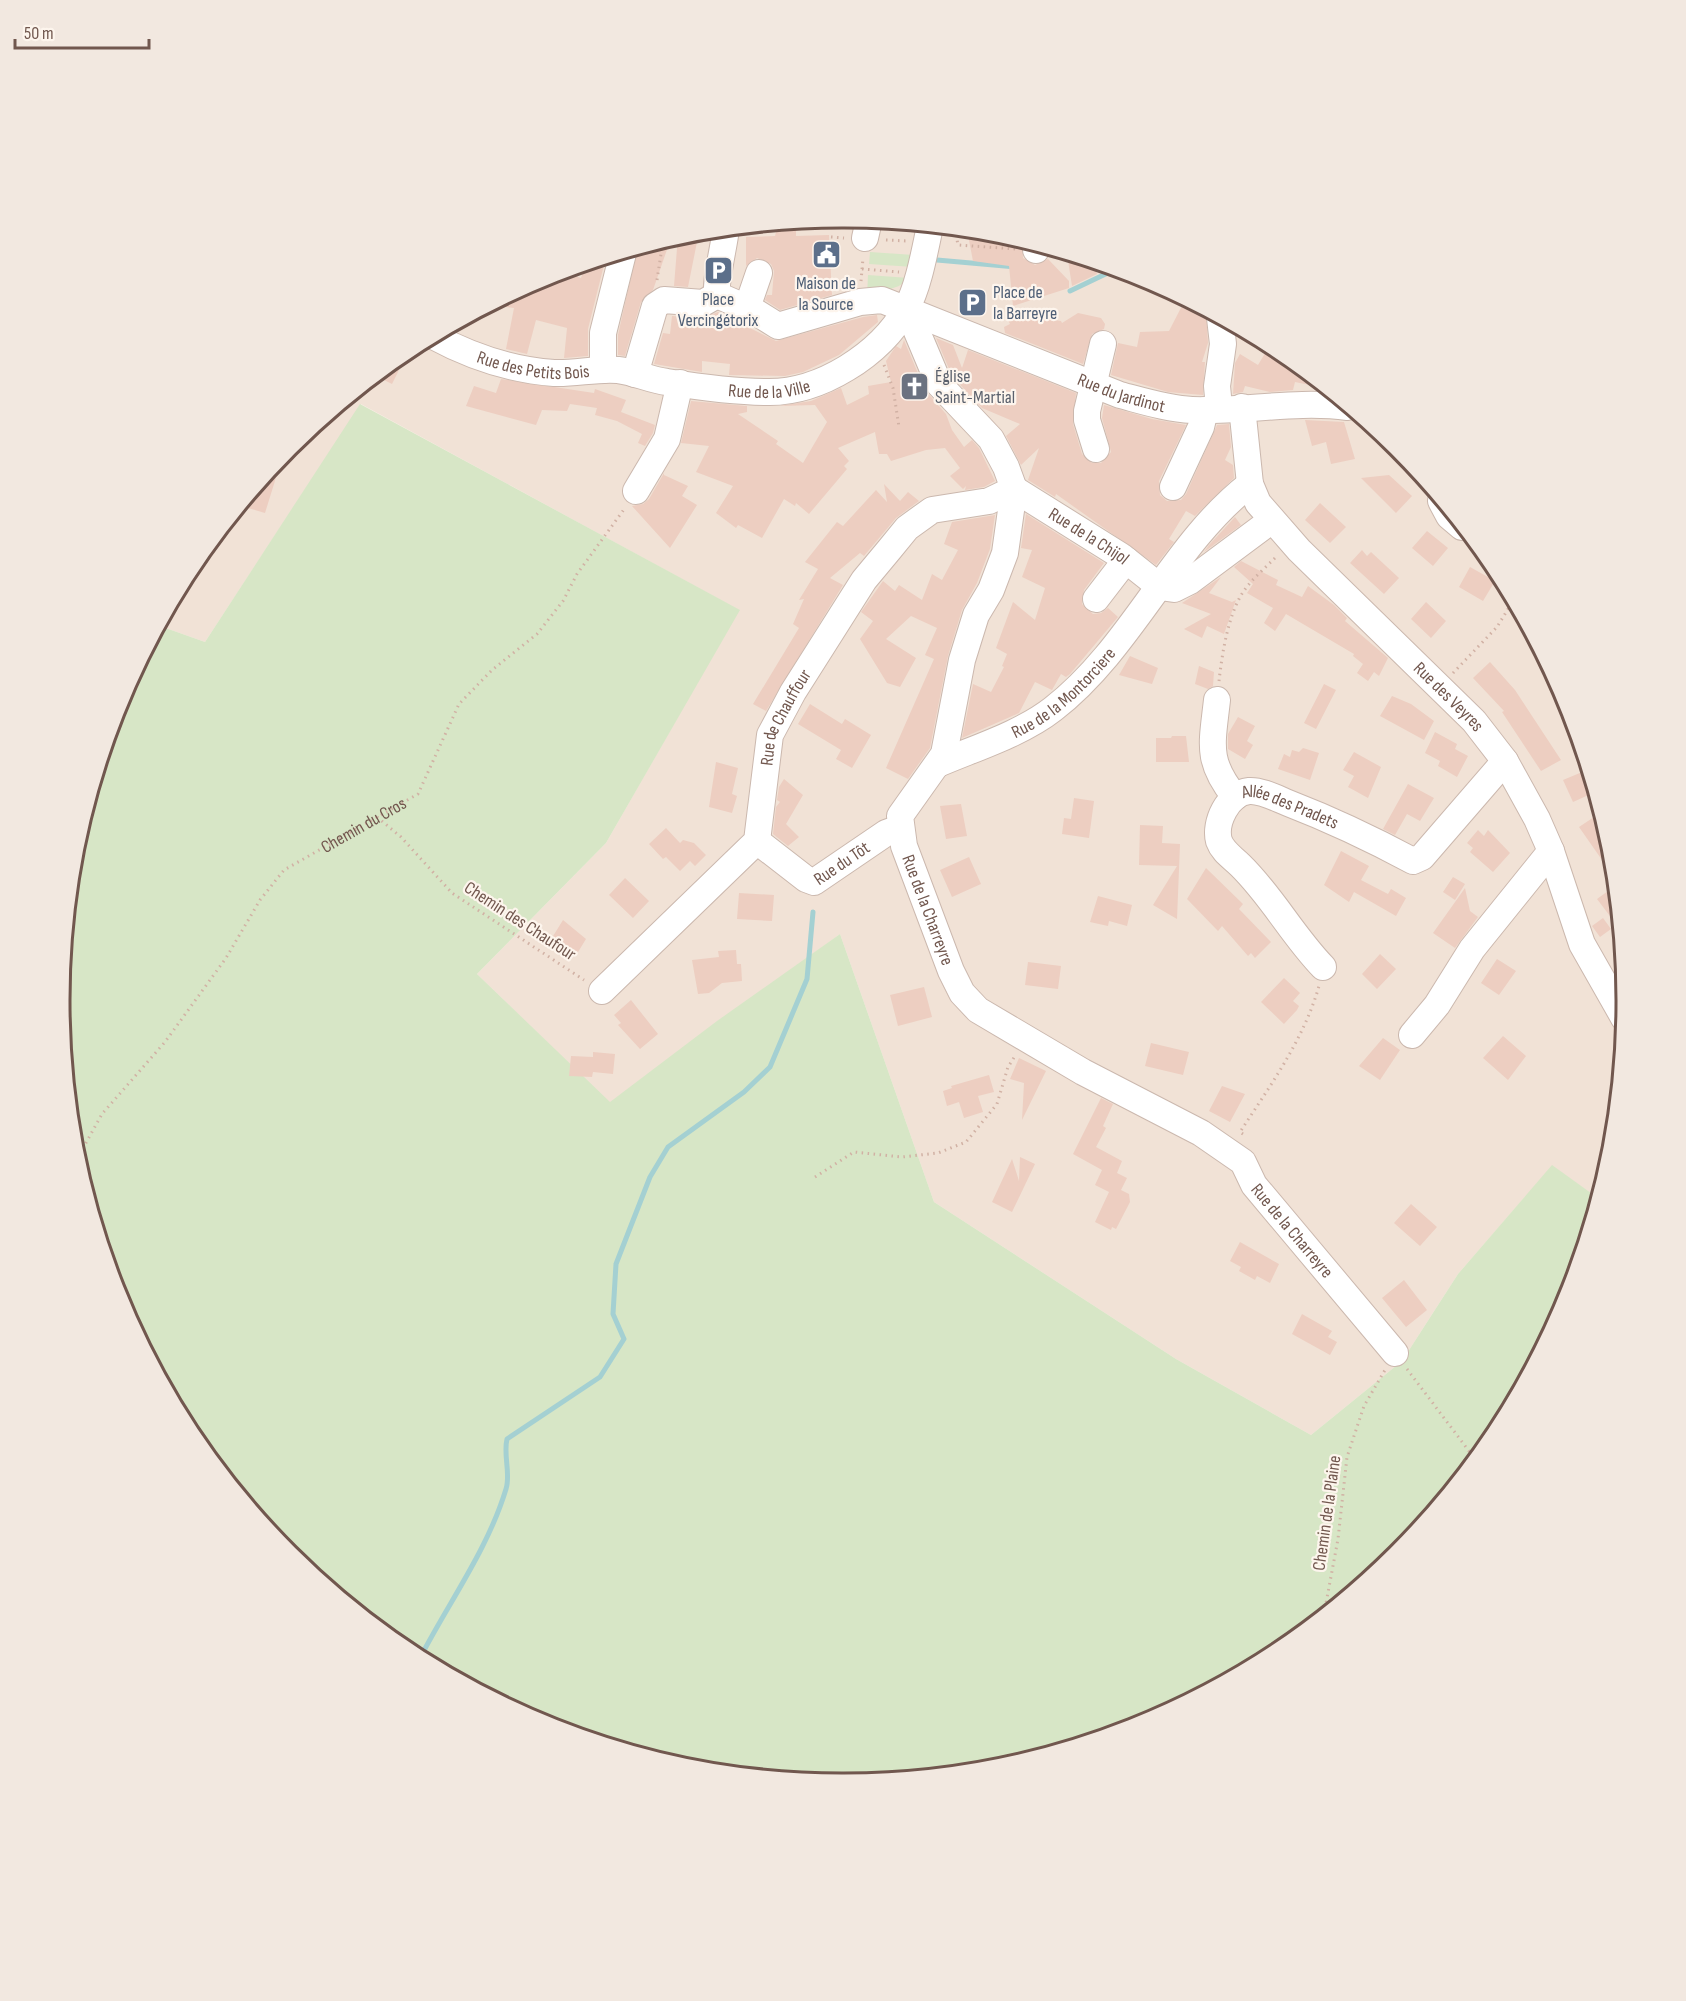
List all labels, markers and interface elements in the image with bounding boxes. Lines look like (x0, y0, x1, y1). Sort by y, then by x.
scale bar (15, 12, 148, 50)
text: 50 m (24, 23, 54, 44)
public building icon: Maison de la Source (810, 238, 842, 270)
parking icon: Place Vercingétorix (702, 254, 734, 286)
place label: Maison de la Source (796, 273, 856, 315)
place label: Place de la Barreyre (993, 282, 1057, 324)
parking icon: Place de la Barreyre (956, 286, 988, 318)
place label: Place Vercingétorix (678, 289, 758, 331)
street label: Rue des Petits Bois (474, 346, 590, 384)
place label: Église Saint-Martial (935, 366, 1015, 408)
street label: Rue du Jardinot (1075, 369, 1168, 417)
church icon: Église Saint-Martial (898, 370, 930, 402)
street label: Rue de la Ville (727, 375, 813, 403)
street label: Rue de la Chijol (1045, 503, 1133, 569)
street label: Rue de la Montorciere (1008, 643, 1120, 742)
street label: Rue des Veyres (1409, 657, 1488, 735)
street label: Rue de Chauffour (756, 665, 815, 767)
street label: Allée des Pradets (1238, 780, 1342, 833)
street label: Chemin du Cros (317, 792, 410, 857)
street label: Rue du Tôt (810, 836, 874, 890)
street label: Rue de la Charreyre (898, 852, 958, 968)
street label: Chemin des Chaufour (460, 877, 580, 965)
street label: Rue de la Charreyre (1247, 1179, 1338, 1282)
street label: Chemin de la Plaine (1309, 1454, 1345, 1572)

